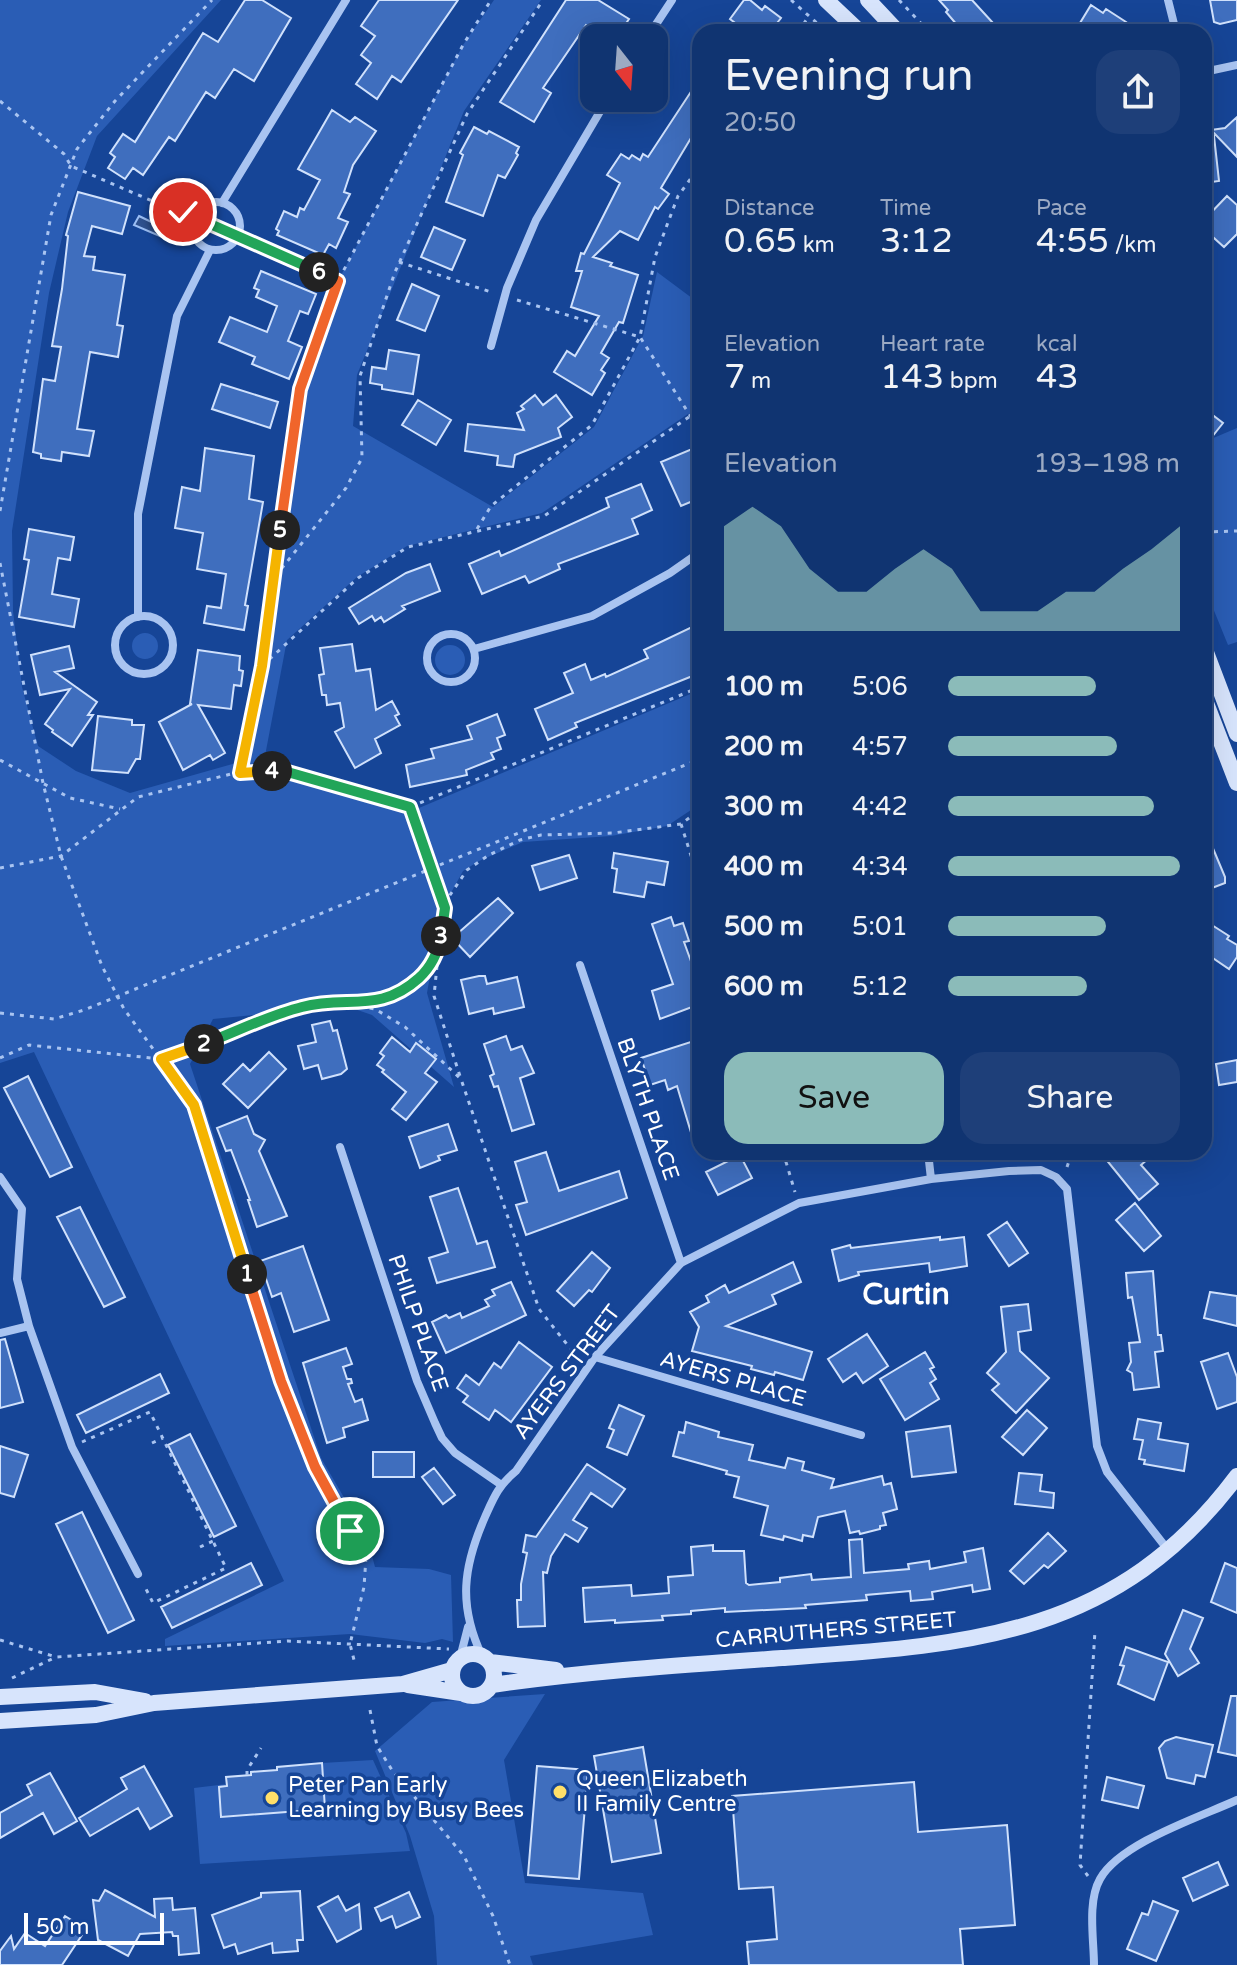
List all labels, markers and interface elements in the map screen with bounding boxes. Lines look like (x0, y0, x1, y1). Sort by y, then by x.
north arrow (580, 24, 668, 112)
map controls (580, 24, 668, 112)
text: Evening run (724, 50, 973, 103)
button: share (1096, 50, 1180, 134)
text: 20:50 (724, 107, 796, 138)
pin (149, 178, 217, 246)
icon: check (161, 190, 205, 234)
text: Distance (724, 195, 815, 221)
text: Time (880, 195, 931, 221)
text: Pace (1036, 195, 1087, 221)
text: 0.65 (724, 221, 797, 262)
text: 3:12 (880, 221, 953, 262)
text: 4:55 (1036, 221, 1109, 262)
text: km (797, 232, 835, 258)
text: /km (1109, 232, 1157, 258)
pin: 6 (299, 252, 339, 292)
text: 6 (312, 259, 326, 285)
text: Elevation (724, 331, 820, 357)
text: Heart rate (880, 331, 985, 357)
text: kcal (1036, 331, 1077, 357)
text: 7 (724, 357, 745, 398)
text: 143 (880, 357, 944, 398)
text: 43 (1036, 357, 1079, 398)
text: m (745, 368, 771, 394)
text: bpm (944, 368, 998, 394)
text: Elevation (724, 448, 838, 479)
text: 193–198 m (1034, 448, 1180, 479)
pin: 5 (260, 510, 300, 550)
text: 5 (273, 517, 287, 543)
text: 100 m (724, 671, 804, 702)
text: 5:06 (852, 671, 908, 702)
text: 200 m (724, 731, 804, 762)
text: 4:57 (852, 731, 908, 762)
pin: 4 (252, 751, 292, 791)
text: 4 (265, 758, 279, 784)
text: 300 m (724, 791, 804, 822)
text: 4:42 (852, 791, 908, 822)
text: 400 m (724, 851, 804, 882)
text: 4:34 (852, 851, 908, 882)
text: 500 m (724, 911, 804, 942)
text: 5:01 (852, 911, 908, 942)
pin: 3 (421, 916, 461, 956)
text: 3 (434, 923, 448, 949)
text: 600 m (724, 971, 804, 1002)
text: 5:12 (852, 971, 908, 1002)
pin: 2 (184, 1024, 224, 1064)
text: 2 (197, 1031, 211, 1057)
street label: BLYTH PLACE (611, 1034, 685, 1184)
button: Save (724, 1052, 944, 1144)
button: Share (960, 1052, 1180, 1144)
street label: PHILP PLACE (382, 1251, 454, 1395)
pin: 1 (227, 1254, 267, 1294)
text: 1 (240, 1261, 254, 1287)
district label: Curtin (862, 1276, 950, 1313)
street label: AYERS STREET (508, 1299, 626, 1444)
street label: AYERS PLACE (657, 1346, 809, 1412)
pin (316, 1497, 384, 1565)
icon: arrive (328, 1509, 372, 1553)
street label: CARRUTHERS STREET (714, 1606, 958, 1653)
place label: Queen Elizabeth II Family Centre (576, 1766, 748, 1817)
place label: Peter Pan Early Learning by Busy Bees (288, 1772, 524, 1823)
marker: Queen Elizabeth II Family Centre (551, 1783, 569, 1801)
marker: Peter Pan Early Learning by Busy Bees (263, 1789, 281, 1807)
scale bar (24, 1909, 164, 1945)
text: 50 m (36, 1914, 90, 1940)

